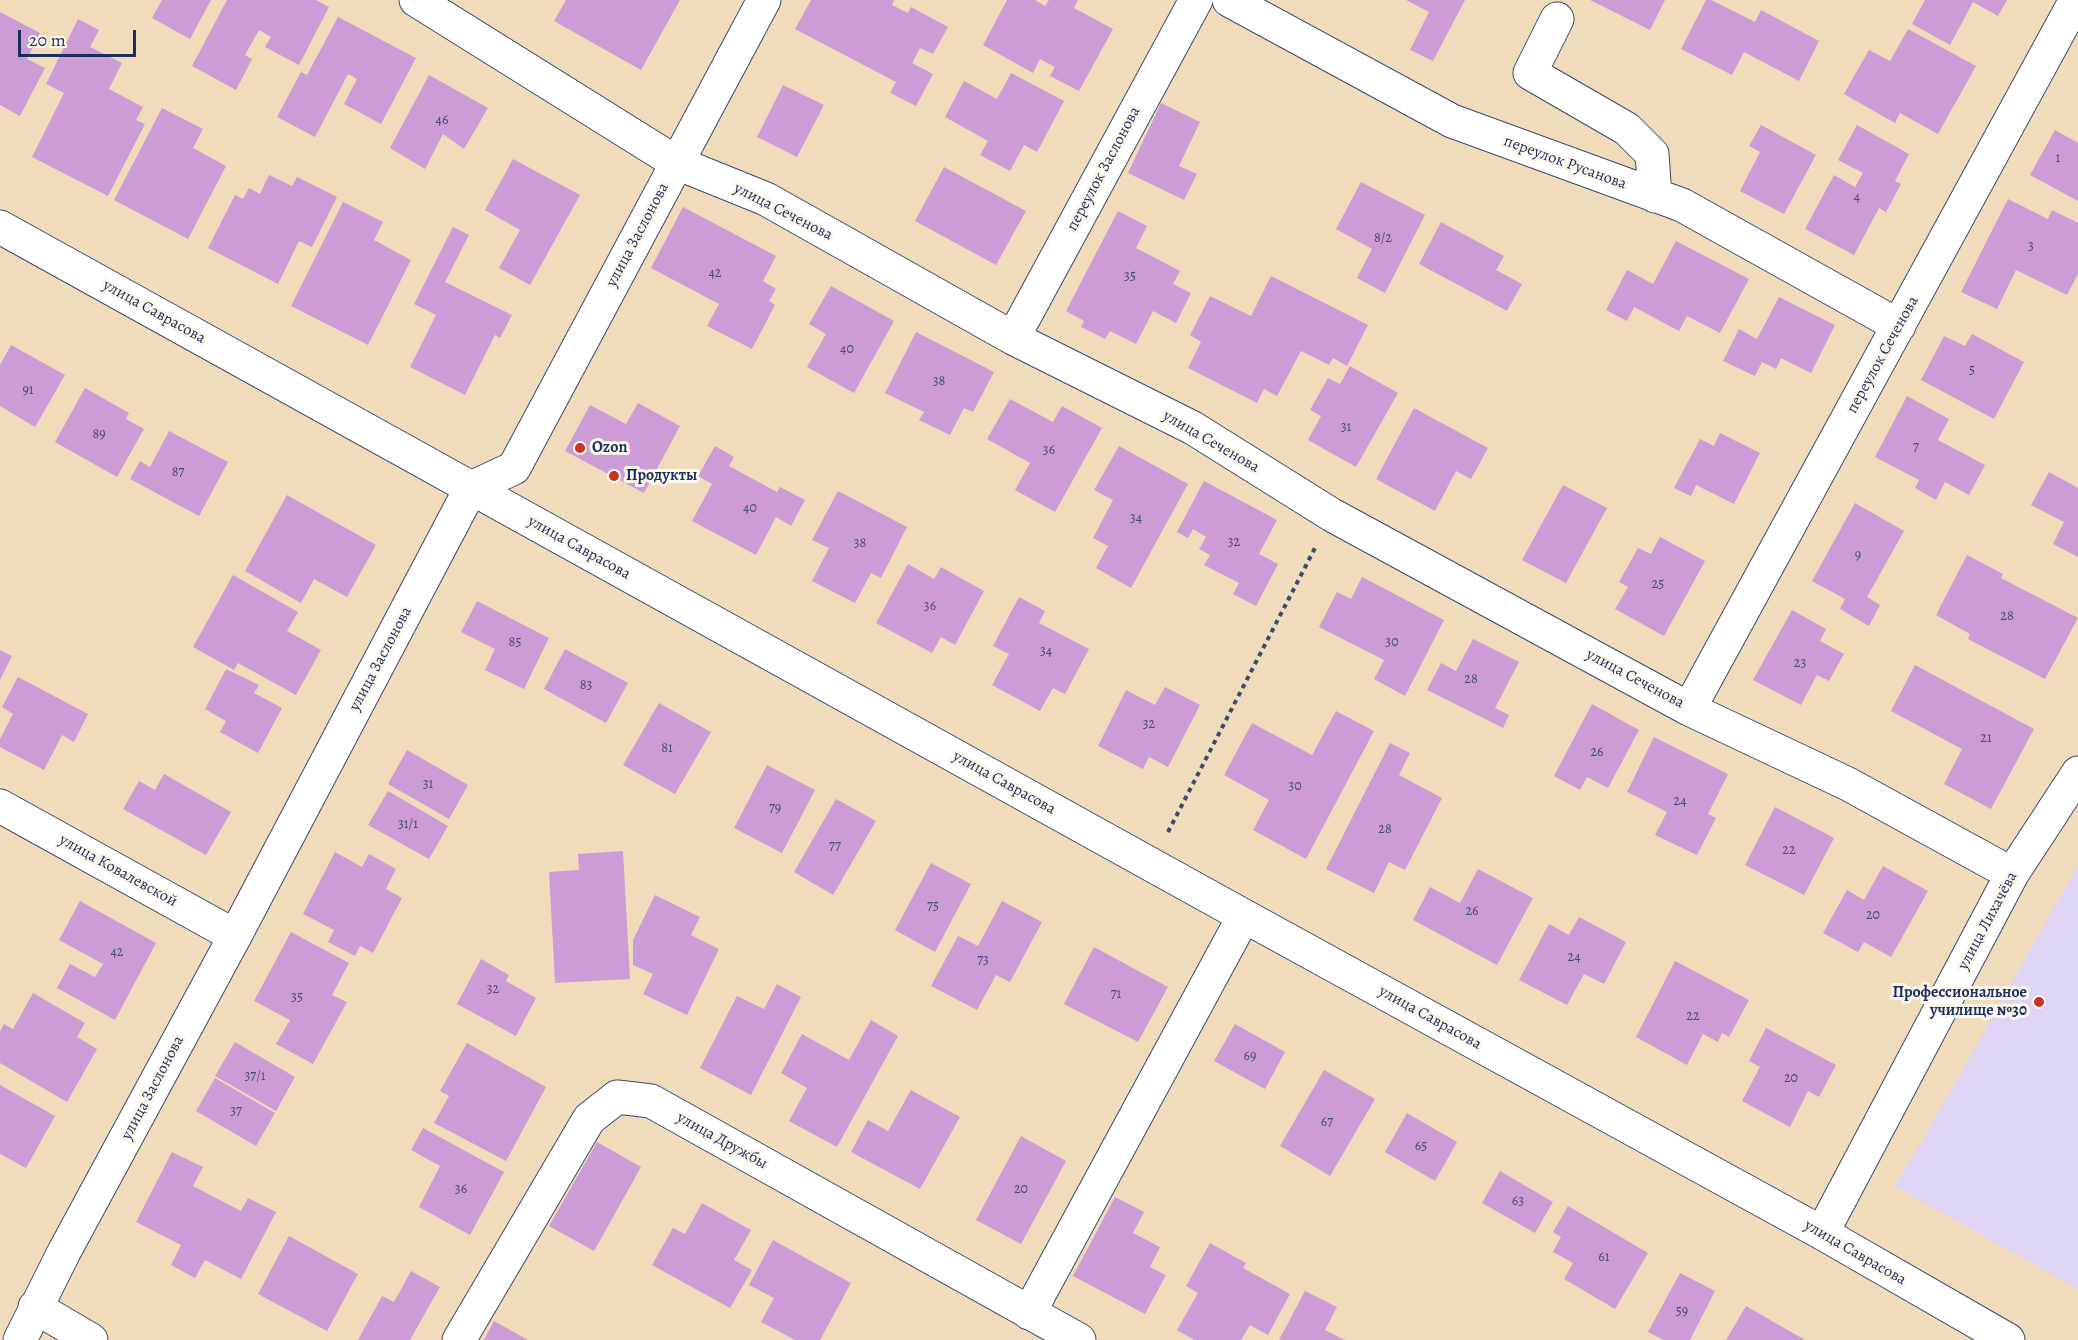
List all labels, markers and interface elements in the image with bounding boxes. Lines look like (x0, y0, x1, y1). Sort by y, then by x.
scale bar (21, 18, 140, 56)
text: 20 m (29, 28, 66, 52)
street label: переулок Заслонова (1063, 104, 1145, 234)
house number: 46 (436, 113, 448, 129)
street label: переулок Русанова (1501, 132, 1629, 194)
house number: 1 (2056, 151, 2060, 167)
street label: улица Сеченова (730, 179, 836, 245)
street label: улица Заслонова (602, 180, 674, 290)
house number: 4 (1854, 190, 1860, 206)
house number: 8/2 (1374, 231, 1392, 247)
house number: 3 (2028, 239, 2034, 255)
house number: 42 (709, 266, 721, 282)
house number: 35 (1124, 269, 1136, 285)
street label: улица Саврасова (99, 276, 209, 348)
street label: переулок Сеченова (1843, 293, 1923, 417)
house number: 40 (840, 342, 854, 358)
house number: 5 (1969, 363, 1975, 379)
house number: 38 (933, 374, 945, 390)
house number: 91 (22, 383, 34, 399)
street label: улица Сеченова (1159, 407, 1263, 477)
house number: 31 (1341, 420, 1351, 436)
house number: 89 (92, 427, 106, 443)
place label: Ozon (592, 438, 627, 458)
house number: 7 (1913, 440, 1919, 456)
marker: Ozon (573, 441, 587, 455)
house number: 36 (1043, 443, 1055, 459)
house number: 87 (172, 465, 184, 481)
place label: Продукты (626, 466, 697, 486)
marker: Продукты (607, 469, 621, 483)
house number: 40 (743, 501, 757, 517)
house number: 34 (1130, 511, 1142, 527)
street label: улица Саврасова (524, 512, 634, 584)
house number: 32 (1228, 535, 1240, 551)
house number: 38 (854, 536, 866, 552)
house number: 9 (1855, 548, 1861, 564)
house number: 25 (1652, 577, 1664, 593)
house number: 36 (924, 599, 936, 615)
street label: улица Заслонова (345, 604, 417, 714)
house number: 28 (2000, 609, 2014, 625)
house number: 85 (509, 635, 521, 651)
house number: 30 (1385, 635, 1399, 651)
house number: 34 (1040, 644, 1052, 660)
street label: улица Сеченова (1583, 645, 1687, 713)
house number: 23 (1794, 656, 1806, 672)
house number: 28 (1464, 672, 1478, 688)
house number: 83 (580, 678, 592, 694)
house number: 32 (1143, 717, 1155, 733)
house number: 21 (1980, 731, 1992, 747)
house number: 81 (661, 741, 673, 757)
house number: 26 (1590, 745, 1604, 761)
street label: улица Саврасова (949, 747, 1059, 819)
house number: 31 (423, 777, 433, 793)
house number: 30 (1288, 779, 1302, 795)
house number: 24 (1674, 794, 1686, 810)
house number: 79 (769, 801, 781, 817)
house number: 31/1 (398, 817, 418, 833)
house number: 28 (1378, 822, 1392, 838)
street label: улица Ковалевской (56, 831, 180, 911)
house number: 77 (829, 839, 841, 855)
house number: 22 (1782, 843, 1796, 859)
street label: улица Лихачёва (1954, 869, 2022, 973)
house number: 75 (927, 899, 939, 915)
house number: 26 (1465, 904, 1479, 920)
house number: 20 (1866, 908, 1880, 924)
house number: 42 (111, 945, 123, 961)
house number: 24 (1568, 950, 1580, 966)
house number: 73 (977, 953, 989, 969)
house number: 32 (487, 982, 499, 998)
street label: улица Саврасова (1375, 982, 1485, 1054)
place label: Профессиональное училище №30 (1893, 983, 2027, 1021)
house number: 71 (1111, 987, 1121, 1003)
house number: 35 (291, 990, 303, 1006)
marker: Профессиональное училище №30 (2032, 995, 2046, 1009)
house number: 22 (1686, 1009, 1700, 1025)
street label: улица Заслонова (117, 1033, 189, 1143)
house number: 69 (1244, 1049, 1256, 1065)
house number: 37/1 (244, 1069, 266, 1085)
house number: 20 (1784, 1071, 1798, 1087)
house number: 37 (230, 1104, 242, 1120)
street label: улица Дружбы (673, 1108, 771, 1174)
house number: 67 (1321, 1115, 1333, 1131)
house number: 65 (1415, 1139, 1427, 1155)
house number: 36 (455, 1182, 467, 1198)
house number: 20 (1014, 1182, 1028, 1198)
house number: 63 (1512, 1194, 1524, 1210)
street label: улица Саврасова (1801, 1216, 1909, 1290)
house number: 61 (1598, 1250, 1610, 1266)
house number: 59 (1676, 1304, 1688, 1320)

